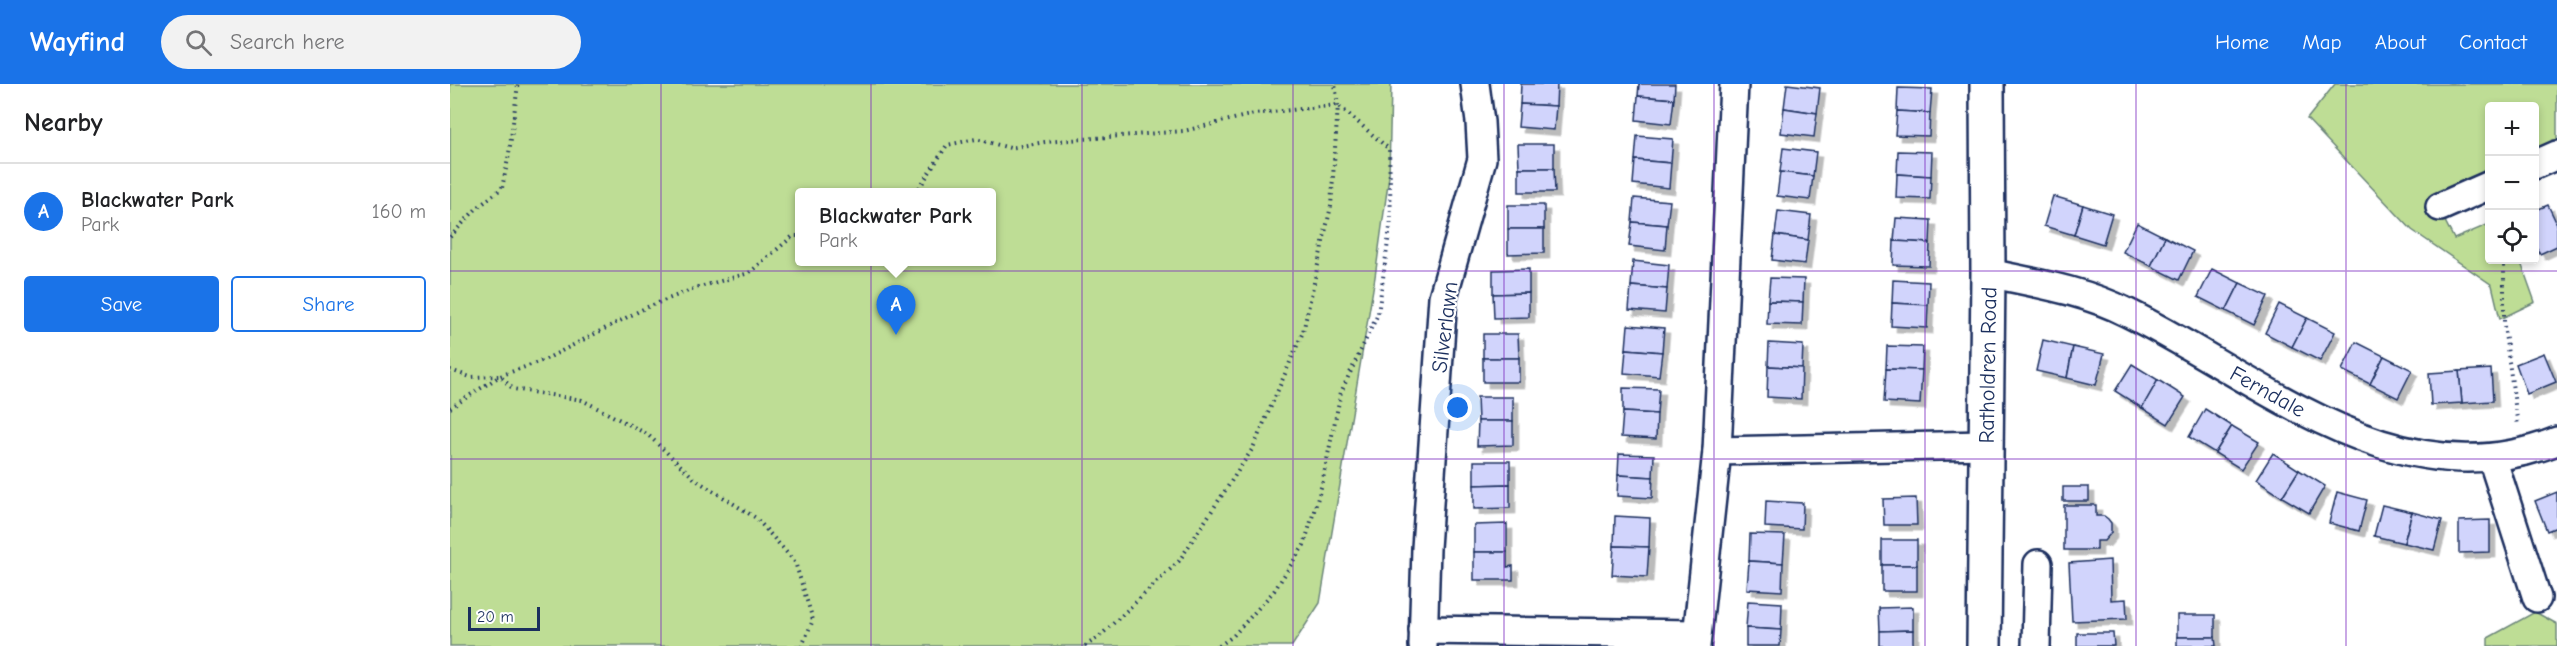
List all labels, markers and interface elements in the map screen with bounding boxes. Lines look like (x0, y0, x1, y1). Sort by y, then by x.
search box (161, 15, 581, 69)
text: Wayfind (30, 26, 125, 58)
icon: search (182, 26, 215, 59)
text: Search here (230, 29, 345, 55)
text: Home (2215, 30, 2269, 54)
text: Map (2302, 30, 2342, 54)
text: About (2375, 30, 2426, 54)
text: Contact (2459, 30, 2527, 54)
map controls (2485, 102, 2539, 264)
button: + (2485, 102, 2539, 156)
text: Nearby (24, 108, 103, 138)
button: − (2485, 156, 2539, 210)
text: Blackwater Park (81, 187, 234, 213)
popup (795, 188, 996, 266)
text: A (38, 200, 49, 223)
text: 160 m (372, 200, 426, 223)
text: Blackwater Park (819, 203, 972, 229)
button: locate (2485, 210, 2539, 264)
text: Park (81, 213, 119, 236)
text: Park (819, 229, 857, 252)
button: Save (24, 276, 219, 332)
button: Share (231, 276, 426, 332)
street label: Silverlawn (1426, 280, 1463, 374)
pin: A (876, 286, 916, 335)
street label: Ratholdren Road (1974, 286, 2002, 444)
street label: Ferndale (2225, 361, 2310, 423)
your location (1443, 393, 1472, 422)
scale bar (468, 604, 540, 632)
text: 20 m (477, 608, 514, 626)

